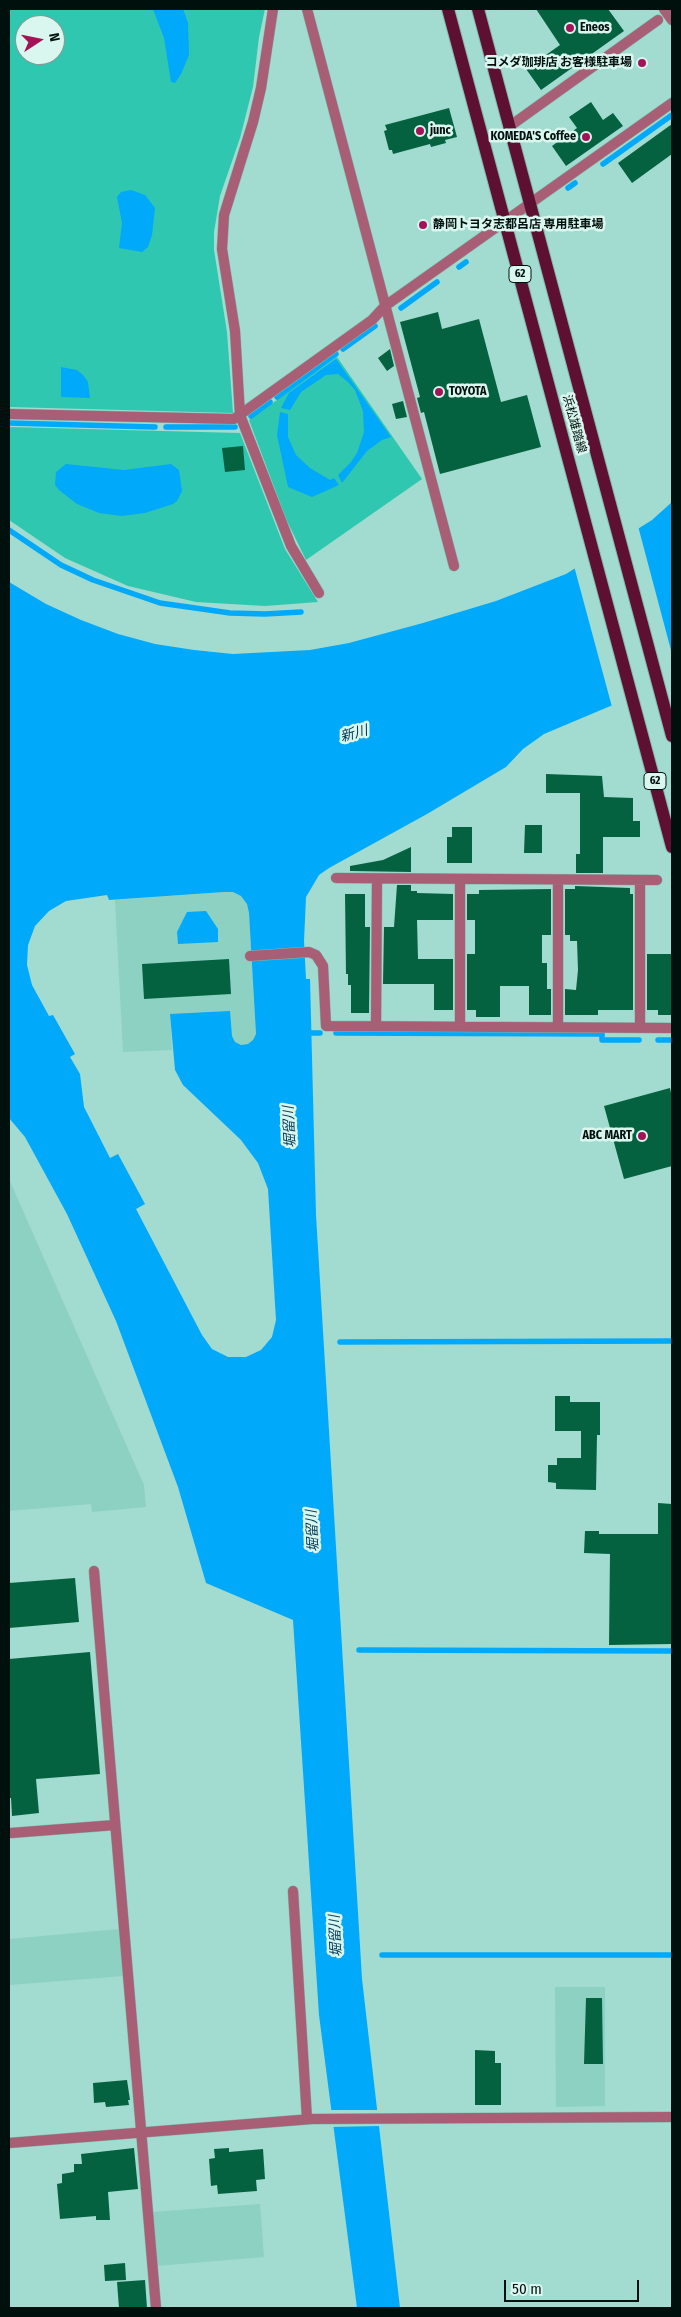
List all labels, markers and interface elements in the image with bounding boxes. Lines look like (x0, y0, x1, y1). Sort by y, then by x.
north arrow (15, 15, 65, 65)
place label: Eneos (580, 21, 610, 35)
marker: Eneos (564, 22, 576, 34)
text: N (45, 31, 63, 43)
place label: コメダ珈琲店 お客様駐車場 (486, 56, 632, 70)
marker: コメダ珈琲店 お客様駐車場 (636, 57, 648, 69)
place label: junc (430, 124, 451, 138)
marker: junc (414, 125, 426, 137)
place label: KOMEDA'S Coffee (490, 130, 576, 144)
marker: KOMEDA'S Coffee (580, 131, 592, 143)
place label: 静岡トヨタ志都呂店 専用駐車場 (433, 218, 603, 232)
marker: 静岡トヨタ志都呂店 専用駐車場 (417, 219, 429, 231)
road number: 62 (509, 266, 531, 282)
place label: TOYOTA (449, 385, 487, 399)
marker: TOYOTA (433, 386, 445, 398)
street label: 浜松雄踏線 (559, 393, 589, 455)
water label: 新川 (338, 722, 370, 746)
road number: 62 (644, 772, 666, 789)
water label: 堀留川 (281, 1106, 299, 1148)
place label: ABC MART (582, 1129, 632, 1143)
marker: ABC MART (636, 1130, 648, 1142)
water label: 堀留川 (304, 1510, 322, 1552)
water label: 堀留川 (327, 1915, 345, 1957)
scale bar (506, 2270, 641, 2302)
text: 50 m (512, 2280, 542, 2298)

